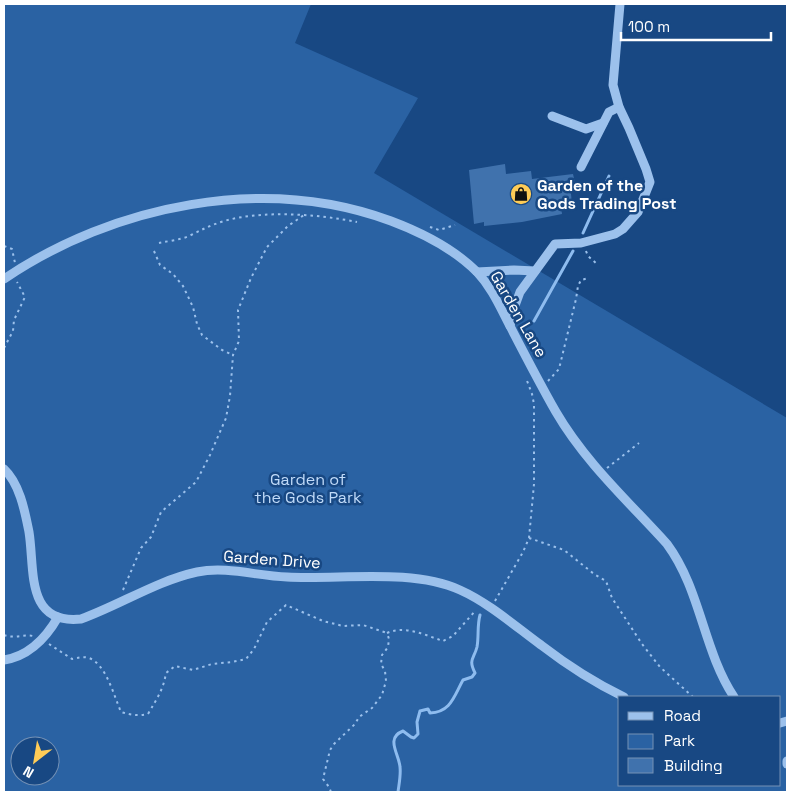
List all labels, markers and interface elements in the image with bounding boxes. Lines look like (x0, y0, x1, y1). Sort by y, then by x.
scale bar (621, 10, 771, 42)
text: 100 m (628, 17, 670, 36)
place label: Garden of the Gods Trading Post (537, 175, 677, 214)
shop icon: Garden of the Gods Trading Post (509, 182, 533, 206)
street label: Garden Lane (485, 267, 552, 361)
park label: Garden of the Gods Park (254, 469, 362, 508)
street label: Garden Drive (223, 546, 321, 573)
legend (618, 696, 781, 786)
text: Road (664, 706, 701, 725)
text: Park (664, 731, 695, 750)
north arrow (10, 736, 60, 786)
text: Building (664, 756, 723, 775)
text: N (20, 762, 37, 782)

